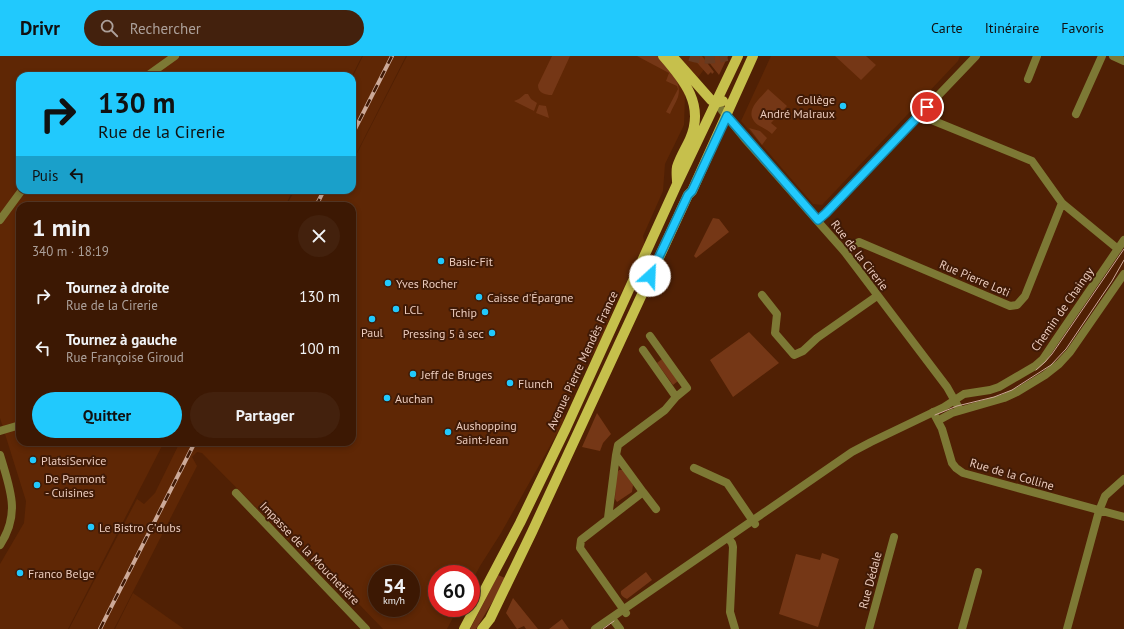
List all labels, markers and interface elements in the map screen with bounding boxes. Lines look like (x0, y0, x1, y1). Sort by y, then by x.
search box (84, 10, 364, 46)
text: Drivr (20, 16, 60, 40)
icon: search (98, 17, 120, 39)
text: Rechercher (130, 19, 201, 38)
text: Carte (931, 19, 963, 37)
text: Itinéraire (985, 19, 1039, 37)
text: Favoris (1061, 19, 1104, 37)
text: 130 m (98, 84, 175, 121)
icon: right (32, 88, 84, 140)
pin (910, 90, 944, 124)
place label: Collège André Malraux (760, 92, 835, 121)
icon: arrive (916, 96, 938, 118)
marker: Collège André Malraux (838, 101, 848, 111)
text: Rue de la Cirerie (98, 120, 225, 143)
icon: left (66, 164, 88, 186)
text: Puis (32, 166, 58, 185)
text: 1 min (32, 212, 91, 243)
button: close (298, 215, 340, 257)
street label: Rue de la Cirerie (828, 217, 892, 293)
text: 340 m · 18:19 (32, 243, 109, 260)
place label: Basic-Fit (449, 254, 493, 269)
position arrow (629, 255, 671, 297)
marker: Basic-Fit (436, 256, 446, 266)
street label: Rue Pierre Loti (937, 256, 1013, 300)
street label: Chemin de Chaingy (1027, 264, 1097, 354)
place label: Yves Rocher (396, 276, 457, 291)
text: Tournez à droite (66, 278, 169, 297)
marker: Yves Rocher (383, 278, 393, 288)
icon: right (32, 285, 54, 307)
text: 130 m (299, 287, 340, 306)
street label: Avenue Pierre Mendès France (543, 288, 621, 432)
place label: Caisse d'Épargne (487, 290, 573, 305)
marker: Caisse d'Épargne (474, 292, 484, 302)
text: Rue de la Cirerie (66, 297, 158, 314)
place label: LCL (404, 302, 422, 317)
marker: LCL (391, 304, 401, 314)
place label: Tchip (450, 305, 477, 320)
marker: Tchip (480, 307, 490, 317)
marker: Paul (367, 314, 377, 324)
place label: Paul (361, 325, 384, 340)
place label: Pressing 5 à sec (403, 326, 485, 341)
marker: Pressing 5 à sec (487, 328, 497, 338)
text: Tournez à gauche (66, 330, 177, 349)
icon: left (32, 337, 54, 359)
text: 100 m (299, 339, 340, 358)
text: Rue Françoise Giroud (66, 349, 184, 366)
place label: Jeff de Bruges (420, 367, 492, 382)
marker: Jeff de Bruges (408, 369, 418, 379)
place label: Flunch (518, 376, 553, 391)
marker: Flunch (505, 378, 515, 388)
place label: Auchan (395, 391, 433, 406)
button: Quitter (32, 392, 182, 438)
button: Partager (190, 392, 340, 438)
marker: Auchan (382, 393, 392, 403)
place label: Aushopping Saint-Jean (456, 418, 517, 447)
marker: Aushopping Saint-Jean (443, 427, 453, 437)
place label: PlatsiService (41, 453, 106, 468)
marker: PlatsiService (28, 455, 38, 465)
street label: Rue de la Colline (968, 455, 1056, 493)
place label: De Parmont - Cuisines (45, 471, 105, 500)
marker: De Parmont - Cuisines (32, 480, 42, 490)
street label: Impasse de la Mouchetière (257, 498, 363, 608)
place label: Le Bistro C'dubs (99, 520, 181, 535)
marker: Le Bistro C'dubs (86, 522, 96, 532)
street label: Rue Dédale (855, 550, 885, 610)
speed limit sign: 60 (428, 565, 480, 617)
place label: Franco Belge (28, 566, 95, 581)
marker: Franco Belge (15, 568, 25, 578)
text: 54 (383, 573, 405, 599)
text: km/h (383, 594, 405, 607)

